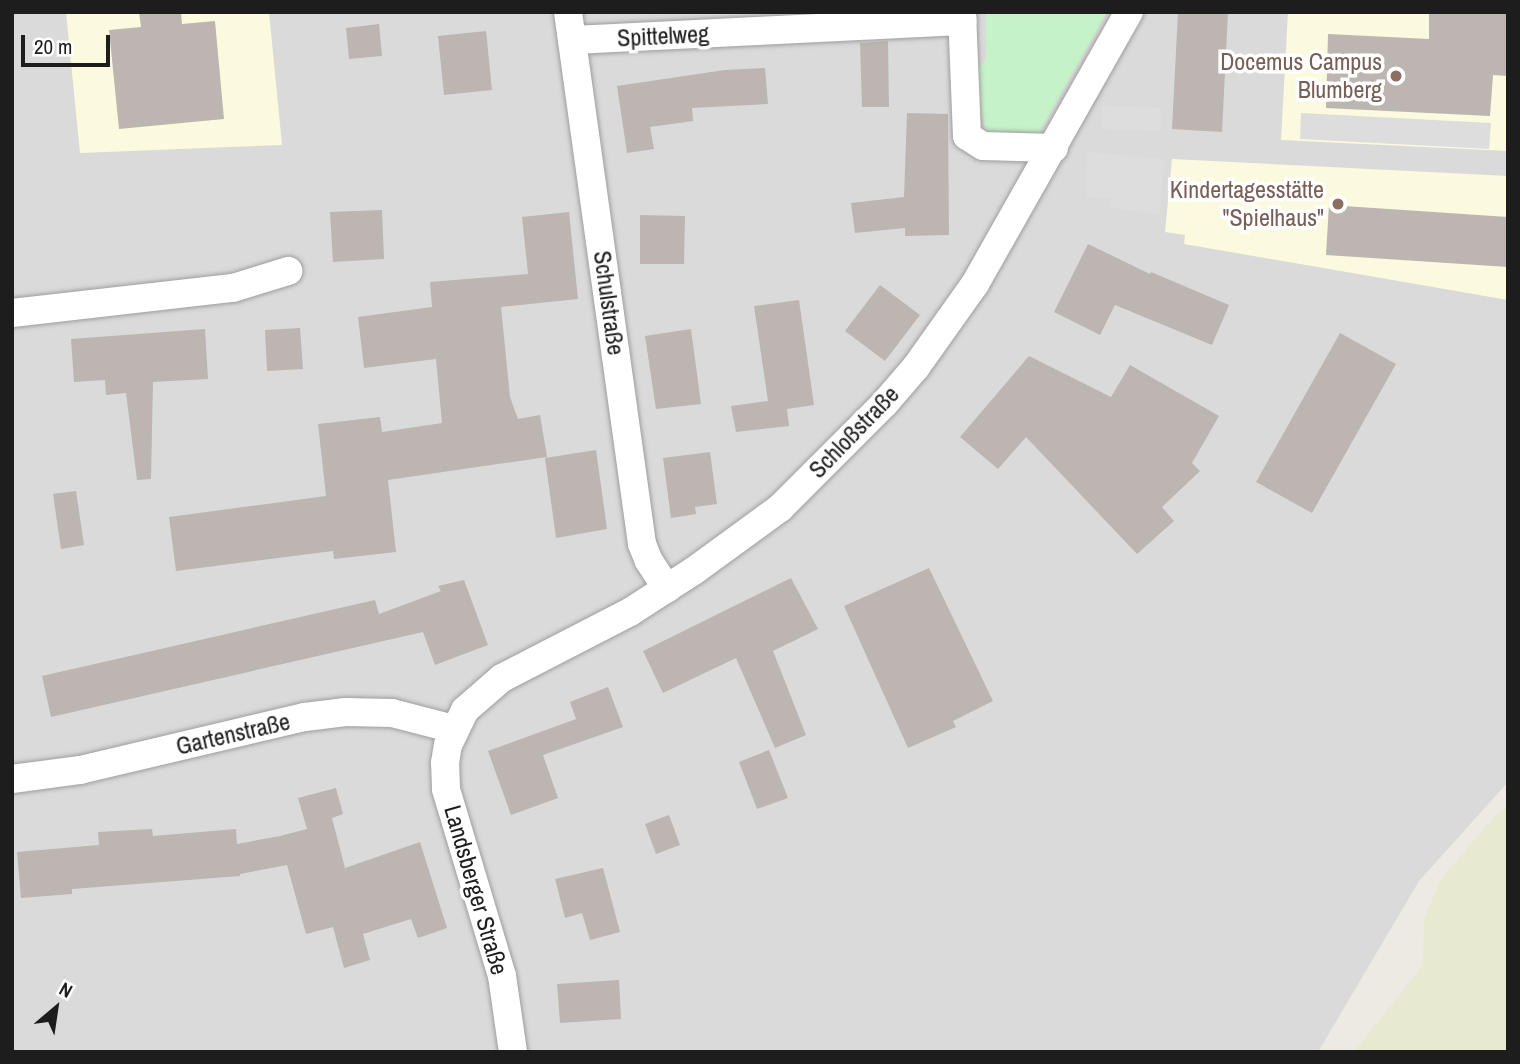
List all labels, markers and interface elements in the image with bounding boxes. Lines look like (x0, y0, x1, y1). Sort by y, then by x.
street label: Spittelweg (616, 19, 710, 53)
scale bar (24, 21, 114, 65)
text: 20 m (34, 32, 72, 61)
place label: Docemus Campus Blumberg (1220, 48, 1382, 104)
marker: Docemus Campus Blumberg (1388, 68, 1404, 84)
place label: Kindertagesstätte "Spielhaus" (1170, 176, 1324, 232)
marker: Kindertagesstätte "Spielhaus" (1330, 196, 1346, 212)
street label: Schulstraße (587, 249, 631, 357)
street label: Schloßstraße (803, 380, 905, 484)
street label: Gartenstraße (173, 707, 293, 761)
street label: Landsberger Straße (438, 802, 514, 978)
north arrow (21, 973, 91, 1043)
text: N (55, 976, 77, 1004)

